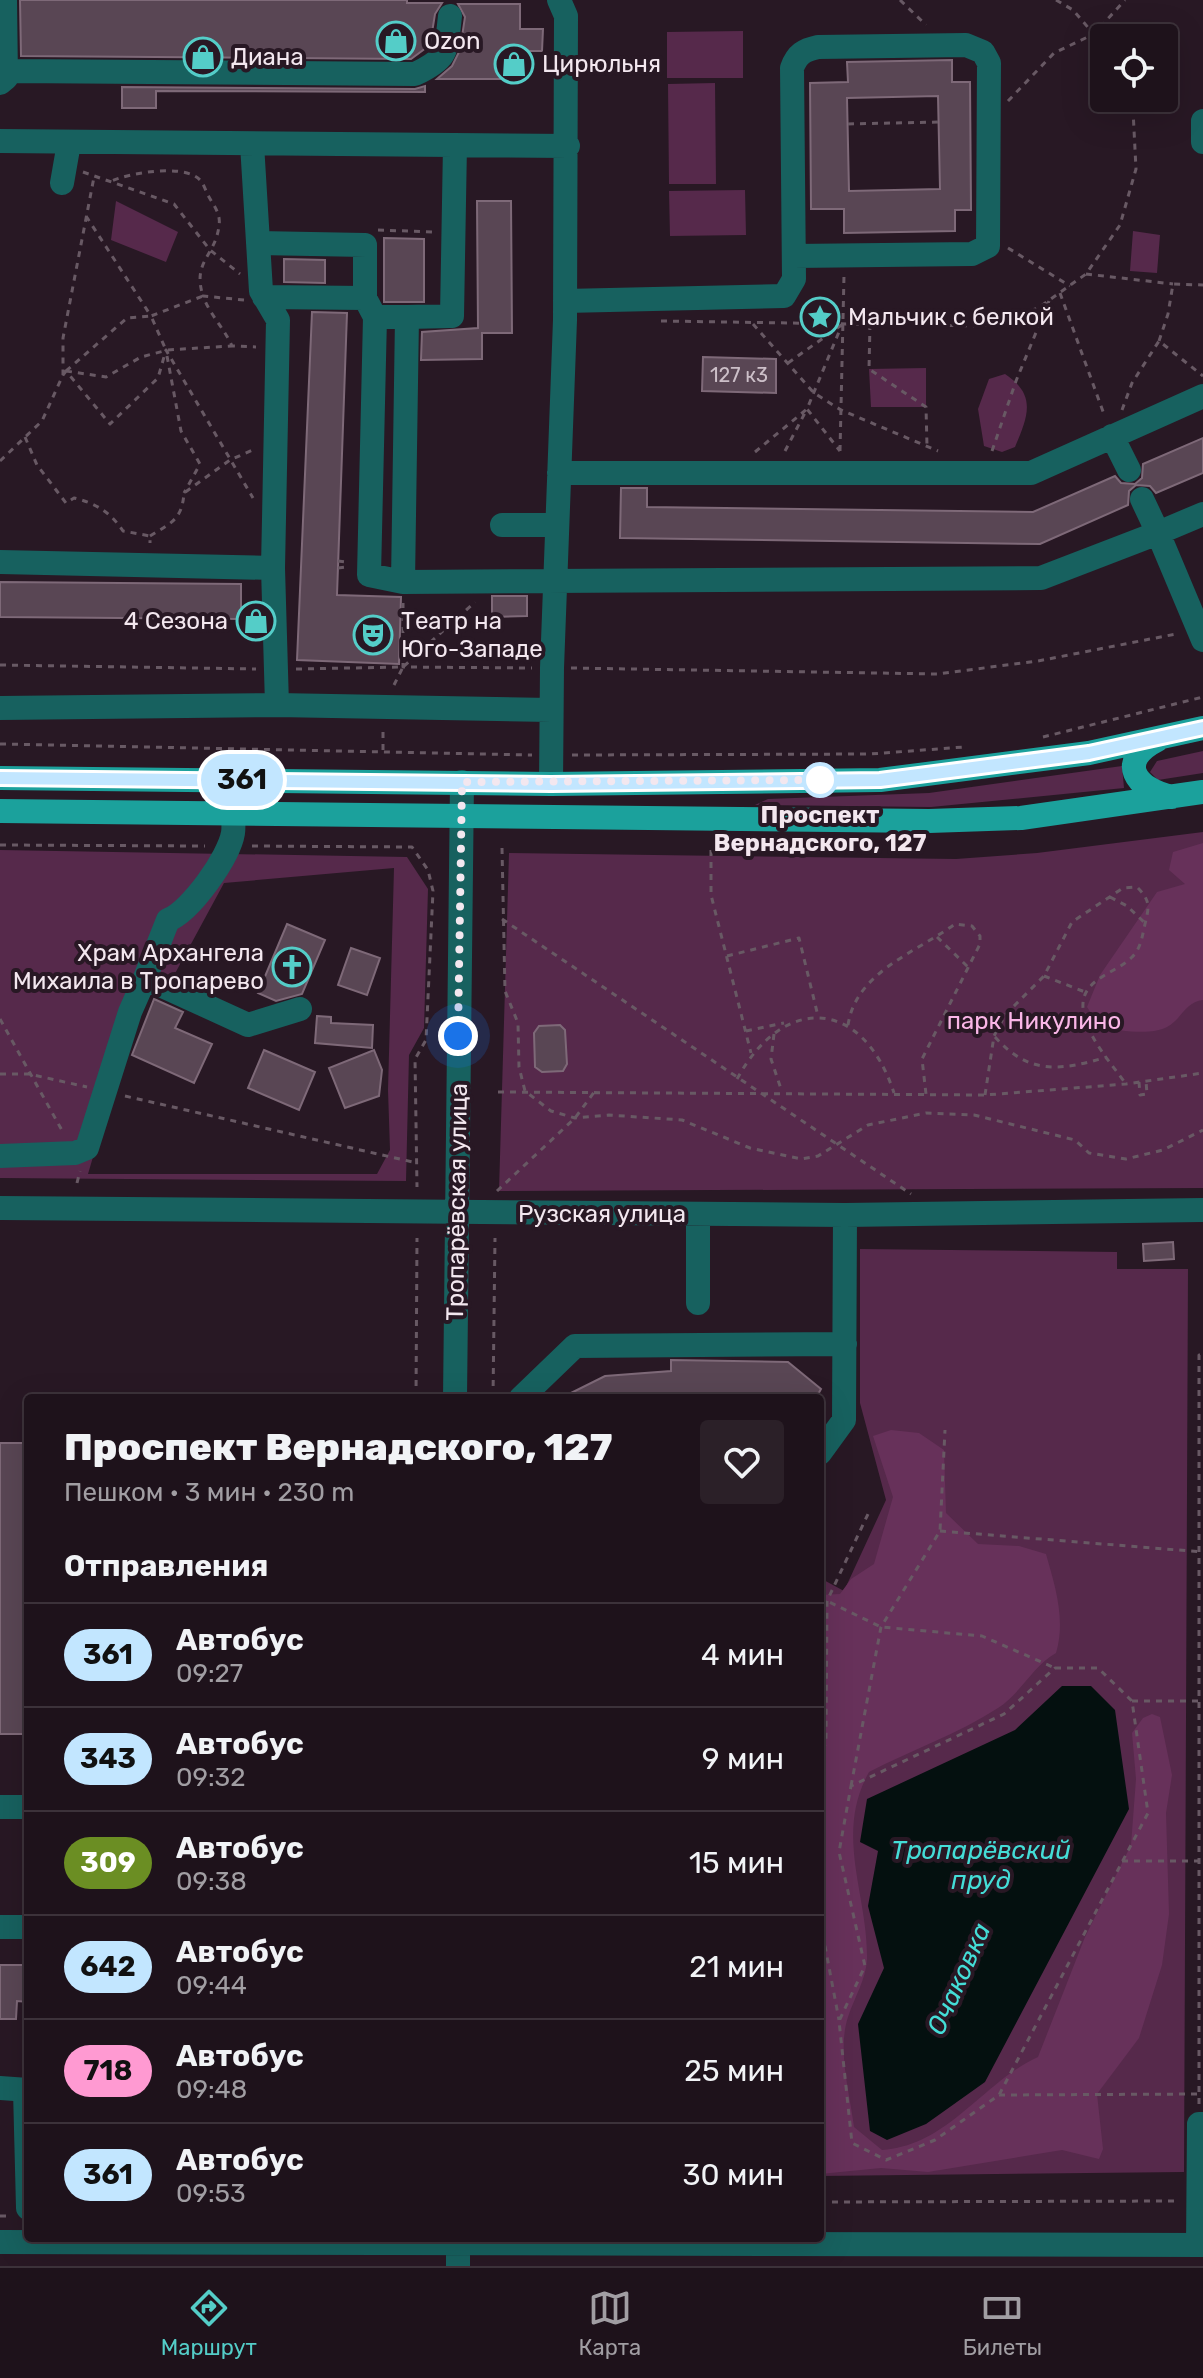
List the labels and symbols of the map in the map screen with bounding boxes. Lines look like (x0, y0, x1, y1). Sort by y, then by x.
shop icon: Ozon (375, 20, 417, 62)
place label: Ozon (424, 27, 481, 55)
shop icon: Диана (182, 36, 224, 78)
place label: Диана (231, 43, 304, 71)
shop icon: Цирюльня (493, 43, 535, 85)
place label: Цирюльня (542, 50, 661, 78)
place icon: Мальчик с белкой (799, 296, 841, 338)
place label: Мальчик с белкой (848, 303, 1054, 331)
house number: 127 к3 (710, 363, 768, 387)
shop icon: 4 Сезона (235, 600, 277, 642)
place label: 4 Сезона (124, 607, 228, 635)
place label: Театр на Юго-Западе (401, 607, 543, 663)
theatre icon: Театр на Юго-Западе (352, 614, 394, 656)
line badge: 361 (196, 754, 288, 806)
marker: Проспект Вернадского, 127 (803, 763, 837, 797)
place label: Проспект Вернадского, 127 (714, 801, 927, 857)
place label: Храм Архангела Михаила в Тропарево (13, 939, 264, 995)
church icon: Храм Архангела Михаила в Тропарево (271, 946, 313, 988)
park label: парк Никулино (947, 1007, 1121, 1035)
your location (438, 1016, 478, 1056)
street label: Тропарёвская улица (441, 1083, 473, 1321)
street label: Рузская улица (518, 1200, 686, 1228)
water label: Тропарёвский пруд (891, 1835, 1071, 1896)
water label: Очаковка (921, 1918, 997, 2040)

